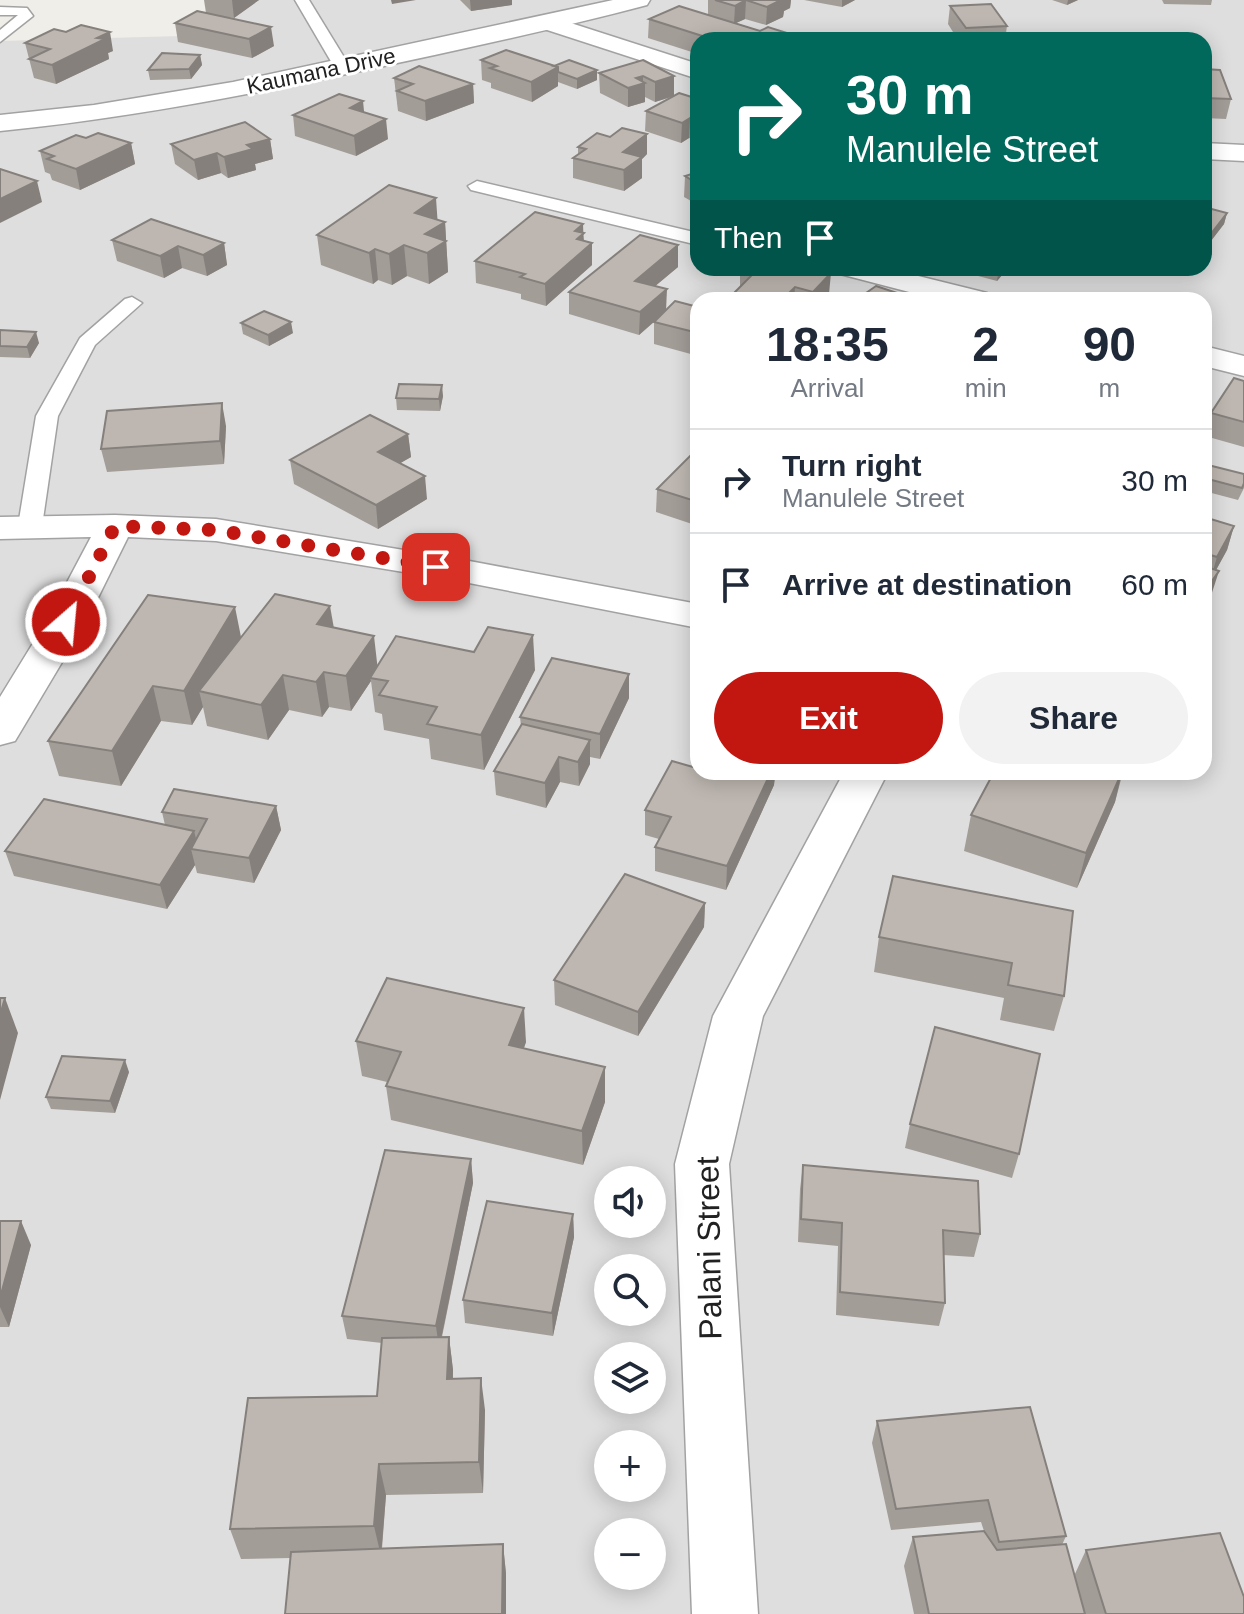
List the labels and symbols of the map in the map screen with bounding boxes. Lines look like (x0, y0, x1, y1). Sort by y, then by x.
street label: Kaumana Drive (244, 43, 398, 99)
pin (402, 533, 470, 601)
position arrow (24, 580, 108, 664)
street label: Palani Street (689, 1156, 729, 1340)

